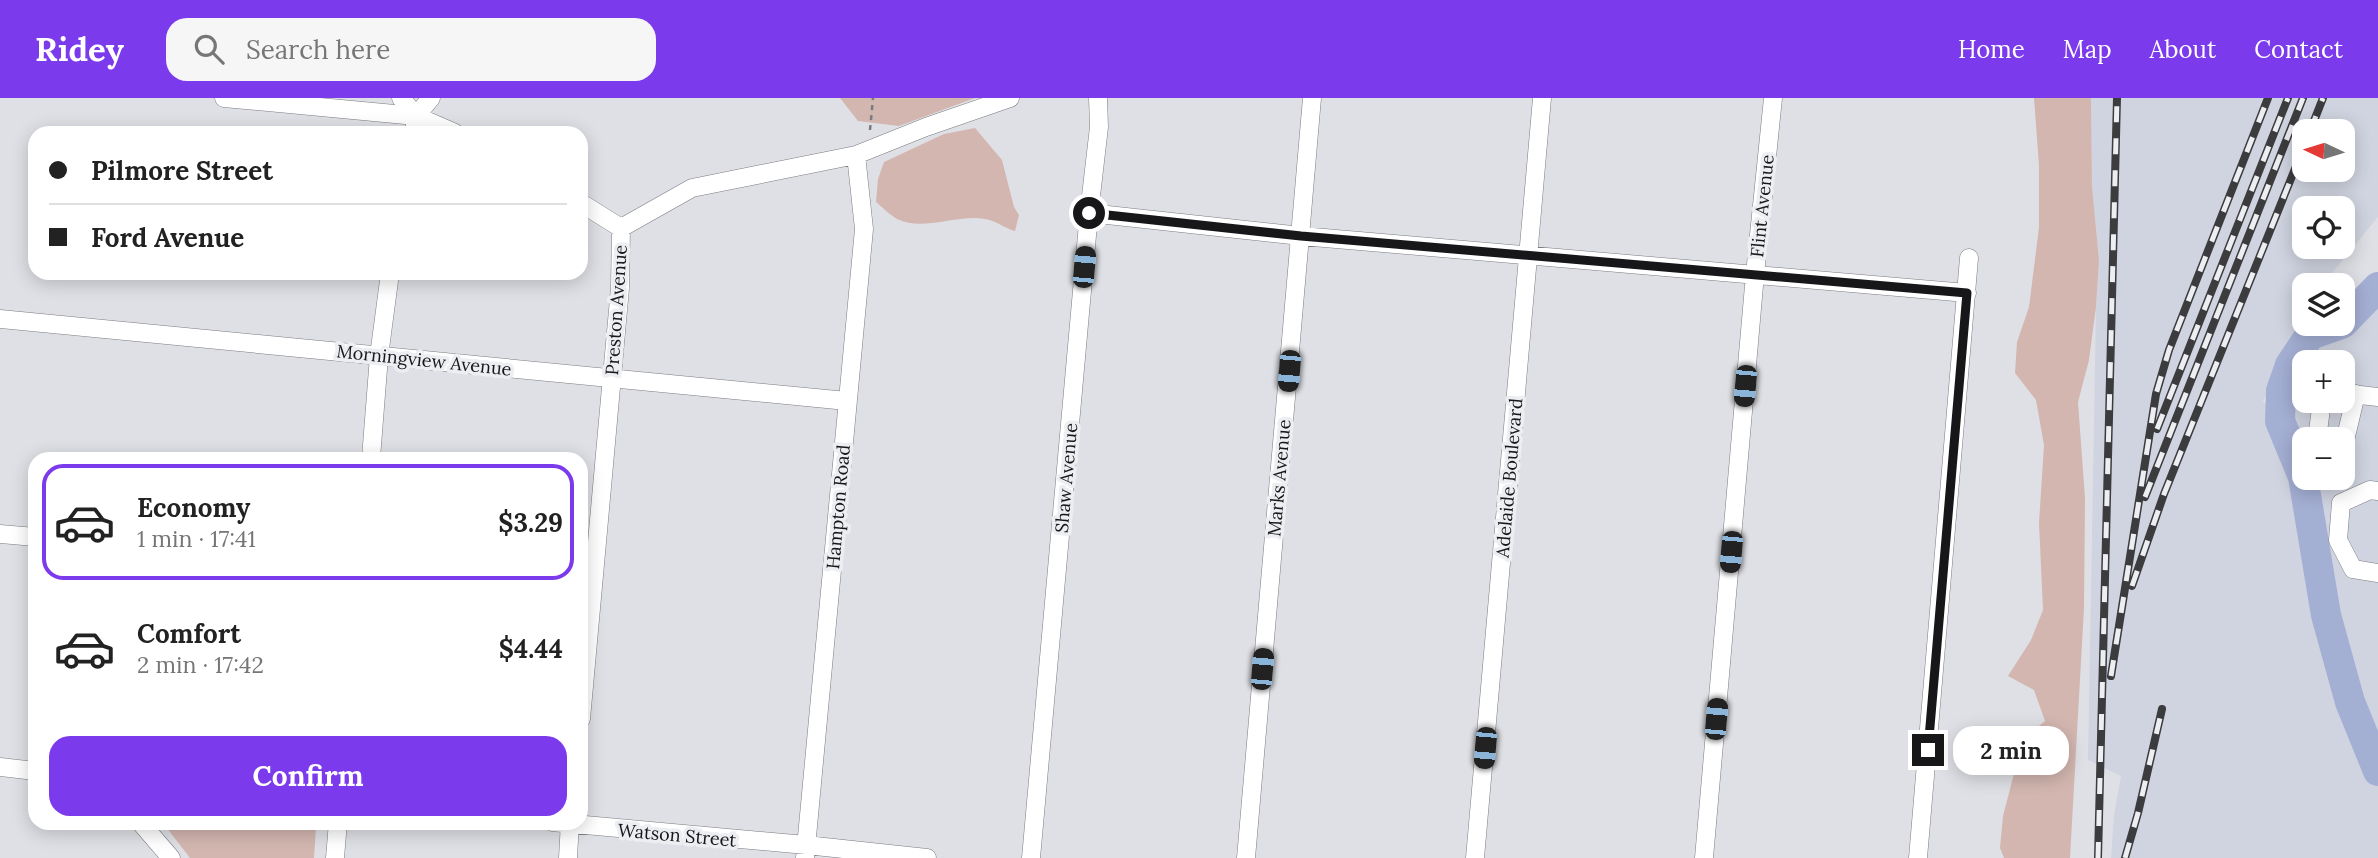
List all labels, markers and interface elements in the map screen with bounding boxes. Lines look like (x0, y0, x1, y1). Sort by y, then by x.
search box (166, 18, 656, 81)
text: Ridey (35, 28, 124, 70)
icon: search (190, 30, 228, 68)
text: Search here (246, 33, 390, 66)
text: Home (1958, 34, 2025, 65)
text: Map (2063, 34, 2112, 65)
text: About (2150, 34, 2216, 65)
text: Contact (2254, 34, 2343, 65)
north arrow (2292, 119, 2356, 182)
map controls (2292, 119, 2355, 490)
street label: Flint Avenue (1745, 153, 1779, 259)
text: Pilmore Street (91, 154, 273, 187)
button: locate (2292, 196, 2355, 259)
route start (1073, 197, 1105, 229)
text: Ford Avenue (91, 221, 244, 254)
street label: Preston Avenue (600, 244, 632, 376)
car (1072, 245, 1097, 289)
button: layers (2292, 273, 2355, 336)
street label: Morningview Avenue (335, 339, 513, 381)
car (1277, 349, 1302, 393)
button: + (2292, 350, 2355, 413)
car (1733, 364, 1758, 408)
street label: Adelaide Boulevard (1490, 397, 1527, 560)
street label: Marks Avenue (1262, 418, 1296, 537)
street label: Shaw Avenue (1050, 422, 1082, 534)
button: − (2292, 427, 2355, 490)
street label: Hampton Road (821, 444, 855, 570)
icon: car (53, 491, 116, 554)
text: Economy (137, 491, 250, 524)
text: $3.29 (498, 506, 563, 539)
text: 1 min · 17:41 (137, 524, 256, 553)
car (1719, 530, 1744, 574)
icon: car (53, 617, 116, 680)
text: Comfort (137, 617, 241, 650)
text: $4.44 (499, 632, 563, 665)
car (1250, 647, 1275, 691)
text: 2 min · 17:42 (137, 650, 264, 679)
car (1704, 697, 1729, 741)
car (1473, 726, 1498, 770)
callout: 2 min (1952, 726, 2068, 774)
route end (1912, 734, 1944, 766)
button: Confirm (49, 736, 567, 816)
text: 2 min (1980, 736, 2042, 765)
street label: Watson Street (617, 818, 737, 852)

